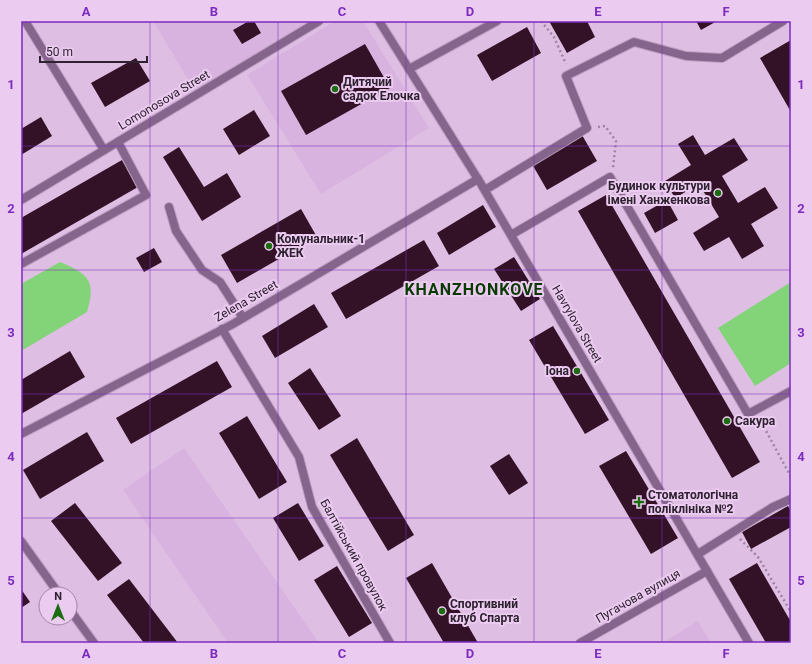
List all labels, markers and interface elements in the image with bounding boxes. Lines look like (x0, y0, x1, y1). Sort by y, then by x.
text: A (82, 4, 91, 19)
text: B (210, 4, 218, 19)
text: C (338, 4, 347, 19)
text: D (466, 4, 474, 19)
text: E (594, 4, 602, 19)
text: F (722, 4, 730, 19)
scale bar (40, 38, 147, 64)
text: 50 m (46, 45, 73, 59)
street label: Lomonosova Street (116, 67, 212, 133)
place label: Дитячий садок Елочка (343, 75, 420, 103)
text: 1 (7, 77, 15, 92)
text: 1 (797, 77, 805, 92)
marker: Дитячий садок Елочка (330, 84, 340, 94)
place label: Будинок культури імені Ханженкова (608, 179, 711, 207)
marker: Будинок культури імені Ханженкова (713, 188, 723, 198)
text: 2 (7, 201, 15, 216)
text: 2 (797, 201, 805, 216)
place label: Комунальник-1 ЖЕК (277, 232, 365, 260)
marker: Комунальник-1 ЖЕК (264, 241, 274, 251)
street label: Zelena Street (212, 277, 280, 325)
district label: KHANZHONKOVE (404, 280, 544, 299)
street label: Havrylova Street (549, 283, 605, 365)
text: 3 (7, 325, 15, 340)
text: 3 (797, 325, 805, 340)
place label: Іона (546, 364, 570, 378)
marker: Іона (572, 366, 582, 376)
place label: Сакура (735, 414, 776, 428)
marker: Сакура (722, 416, 732, 426)
text: 4 (7, 449, 15, 464)
text: 4 (797, 449, 805, 464)
place label: Стоматологічна поліклініка №2 (648, 488, 739, 516)
marker: Стоматологічна поліклініка №2 (633, 496, 645, 508)
street label: Балтійський провулок (317, 497, 391, 614)
street label: Пугачова вулиця (593, 566, 683, 626)
text: 5 (7, 573, 15, 588)
text: 5 (797, 573, 805, 588)
north arrow (38, 586, 78, 626)
text: N (54, 590, 62, 603)
place label: Спортивний клуб Спарта (450, 597, 520, 625)
marker: Спортивний клуб Спарта (437, 606, 447, 616)
text: A (82, 646, 91, 661)
text: B (210, 646, 218, 661)
text: C (338, 646, 347, 661)
text: D (466, 646, 474, 661)
text: E (594, 646, 602, 661)
text: F (722, 646, 730, 661)

